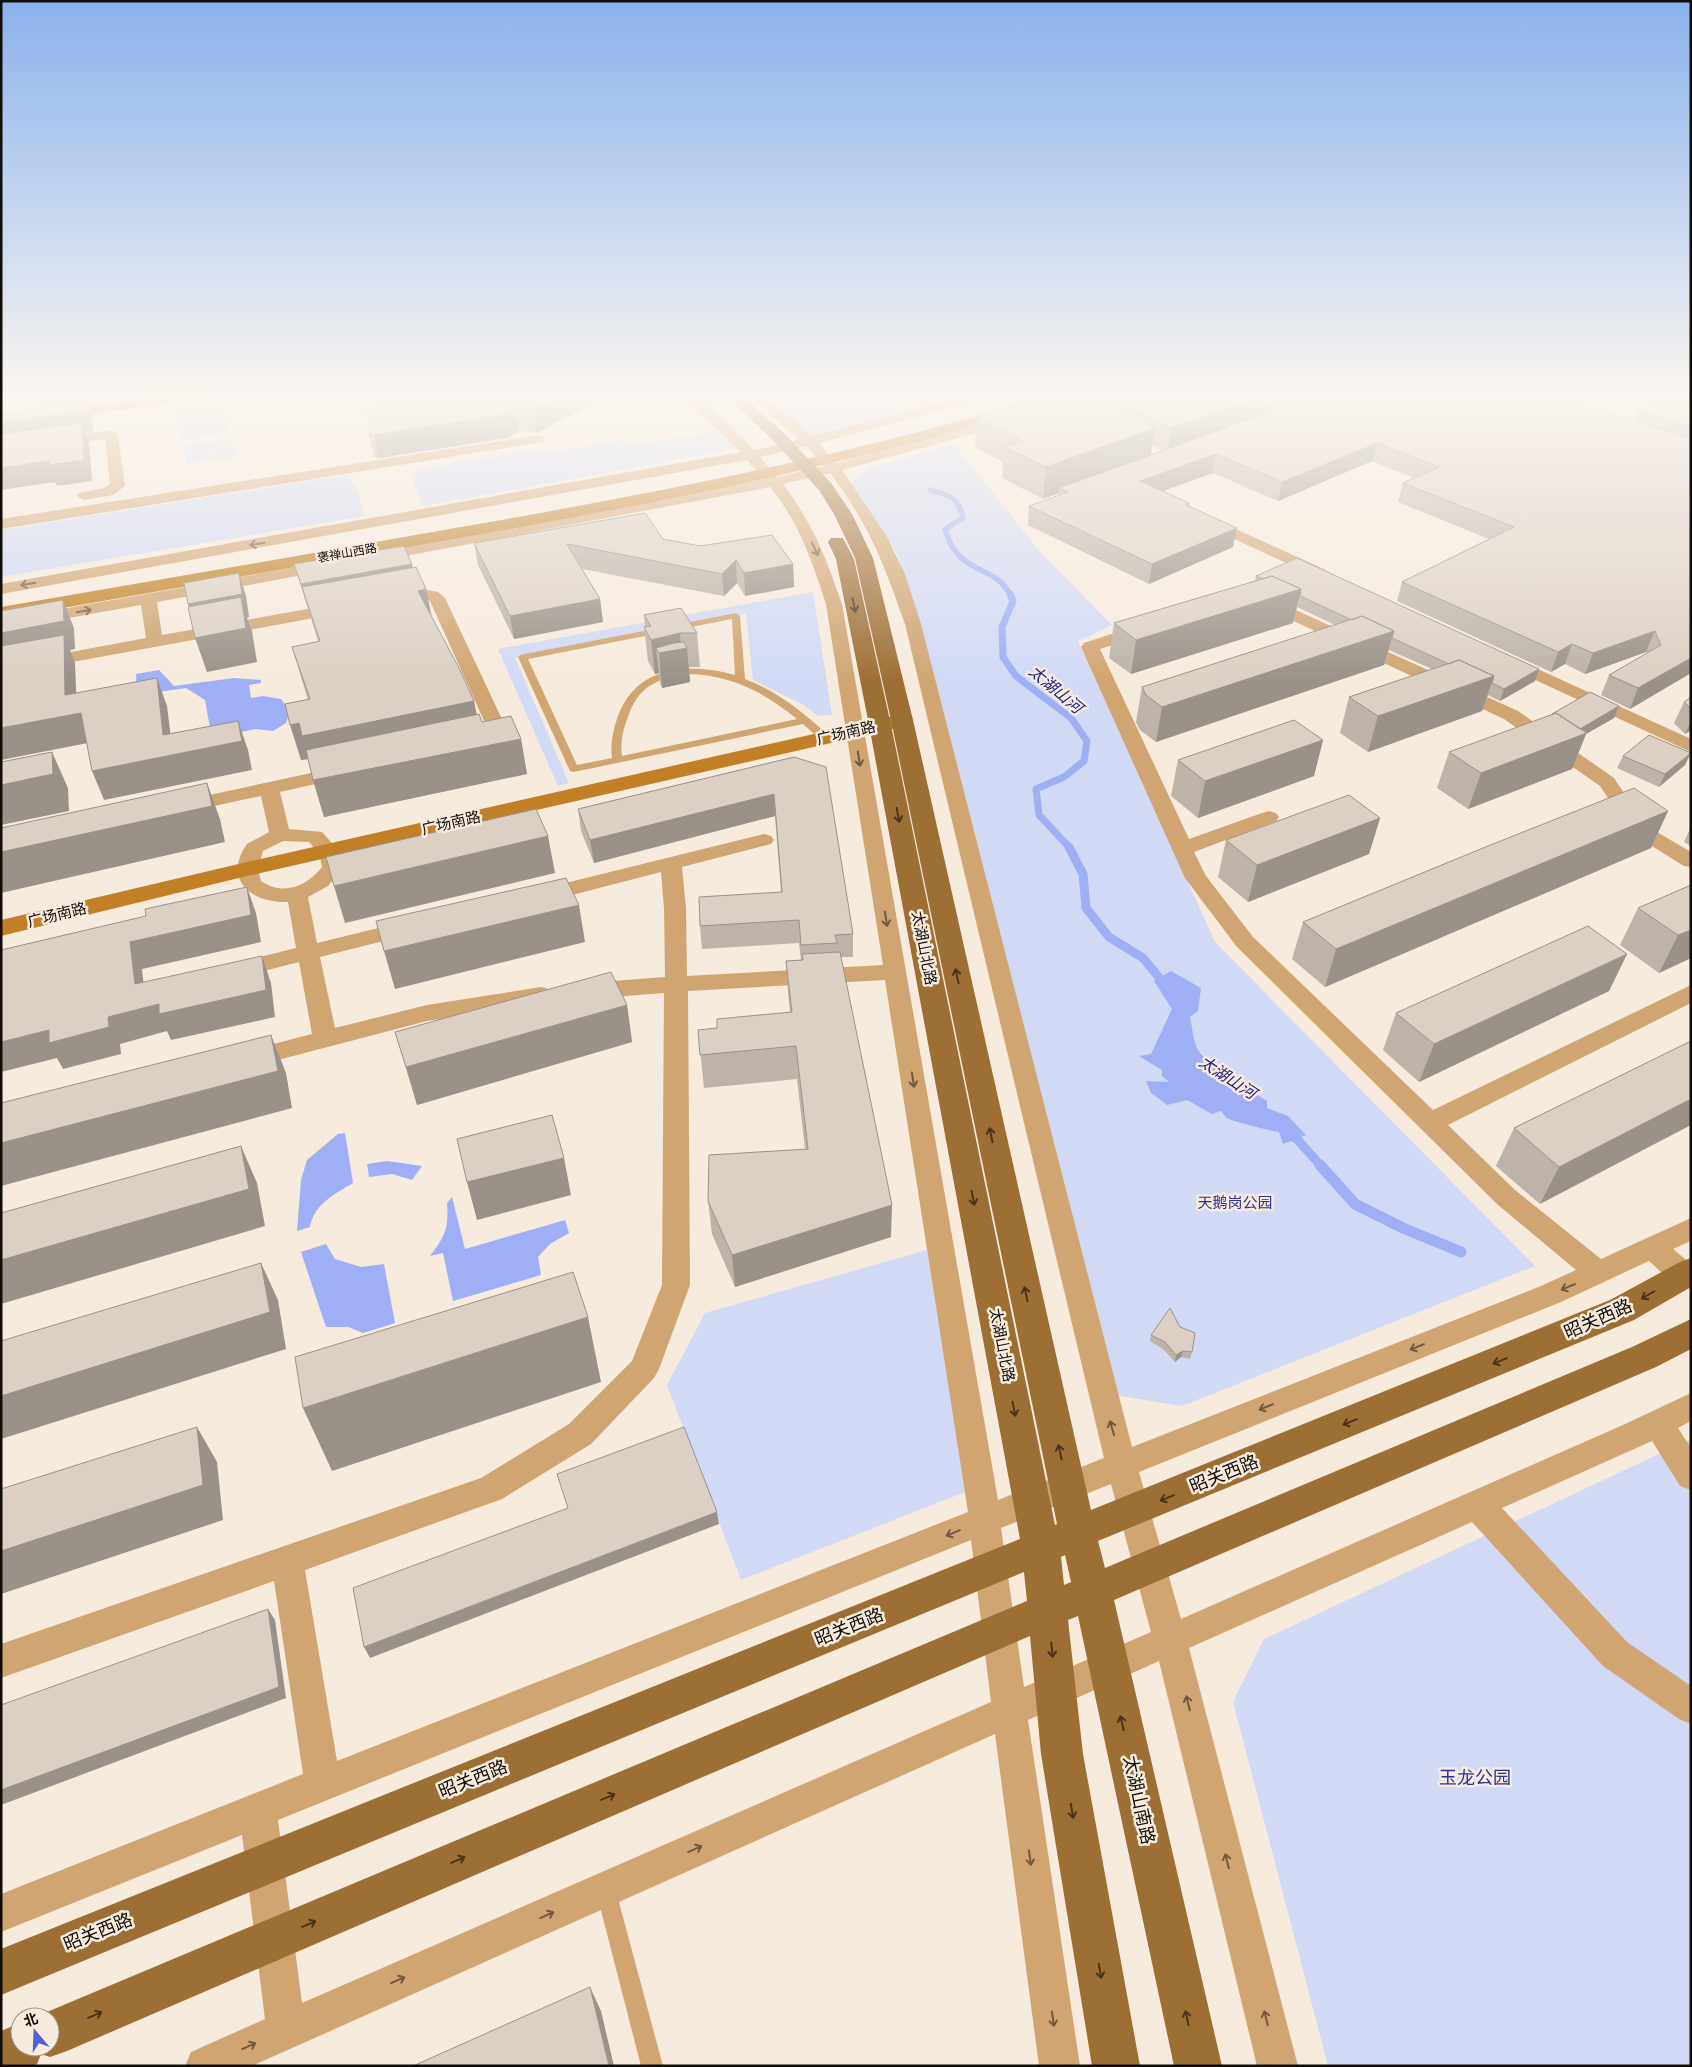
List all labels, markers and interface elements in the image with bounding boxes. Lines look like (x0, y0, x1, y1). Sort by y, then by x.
one-way arrow (249, 540, 265, 550)
street label: 褒禅山西路 (316, 541, 378, 565)
one-way arrow (811, 541, 821, 556)
one-way arrow (20, 580, 36, 590)
one-way arrow (850, 596, 860, 612)
one-way arrow (75, 605, 91, 615)
water label: 太湖山河 (1025, 662, 1089, 719)
street label: 广场南路 (815, 717, 877, 749)
one-way arrow (855, 751, 865, 767)
street label: 广场南路 (420, 807, 482, 839)
one-way arrow (893, 807, 903, 823)
street label: 广场南路 (26, 899, 88, 931)
street label: 太湖山北路 (908, 909, 940, 987)
one-way arrow (881, 911, 891, 927)
one-way arrow (952, 968, 961, 984)
water label: 太湖山河 (1196, 1052, 1262, 1104)
one-way arrow (908, 1071, 918, 1087)
one-way arrow (986, 1127, 995, 1143)
one-way arrow (968, 1190, 978, 1206)
park label: 天鹅岗公园 (1197, 1194, 1273, 1212)
one-way arrow (1561, 1283, 1576, 1292)
one-way arrow (1020, 1286, 1030, 1302)
one-way arrow (1641, 1290, 1656, 1300)
street label: 昭关西路 (1561, 1294, 1635, 1344)
street label: 太湖山北路 (986, 1306, 1018, 1384)
one-way arrow (1410, 1343, 1425, 1353)
one-way arrow (1493, 1357, 1508, 1366)
one-way arrow (1010, 1401, 1020, 1417)
one-way arrow (1259, 1403, 1274, 1413)
one-way arrow (1343, 1418, 1358, 1428)
one-way arrow (1106, 1421, 1116, 1437)
one-way arrow (1055, 1445, 1064, 1461)
street label: 昭关西路 (1187, 1450, 1261, 1498)
one-way arrow (1160, 1493, 1175, 1503)
one-way arrow (945, 1529, 961, 1538)
street label: 昭关西路 (812, 1603, 886, 1651)
one-way arrow (1047, 1642, 1056, 1658)
one-way arrow (1183, 1695, 1192, 1711)
one-way arrow (1117, 1715, 1126, 1731)
street label: 太湖山南路 (1119, 1754, 1159, 1846)
street label: 昭关西路 (436, 1755, 510, 1803)
park label: 玉龙公园 (1439, 1767, 1511, 1789)
one-way arrow (600, 1791, 615, 1801)
one-way arrow (1067, 1803, 1077, 1819)
one-way arrow (687, 1844, 702, 1854)
one-way arrow (1025, 1849, 1035, 1865)
one-way arrow (1222, 1853, 1231, 1869)
one-way arrow (450, 1855, 465, 1865)
street label: 昭关西路 (61, 1908, 135, 1956)
one-way arrow (539, 1909, 554, 1919)
one-way arrow (301, 1919, 316, 1928)
one-way arrow (1095, 1963, 1105, 1979)
one-way arrow (390, 1975, 405, 1985)
north arrow (10, 2007, 60, 2057)
text: 北 (22, 2010, 40, 2030)
one-way arrow (87, 2010, 102, 2019)
one-way arrow (1048, 2010, 1058, 2026)
one-way arrow (1182, 2011, 1191, 2027)
one-way arrow (1261, 2011, 1270, 2027)
one-way arrow (241, 2041, 256, 2051)

